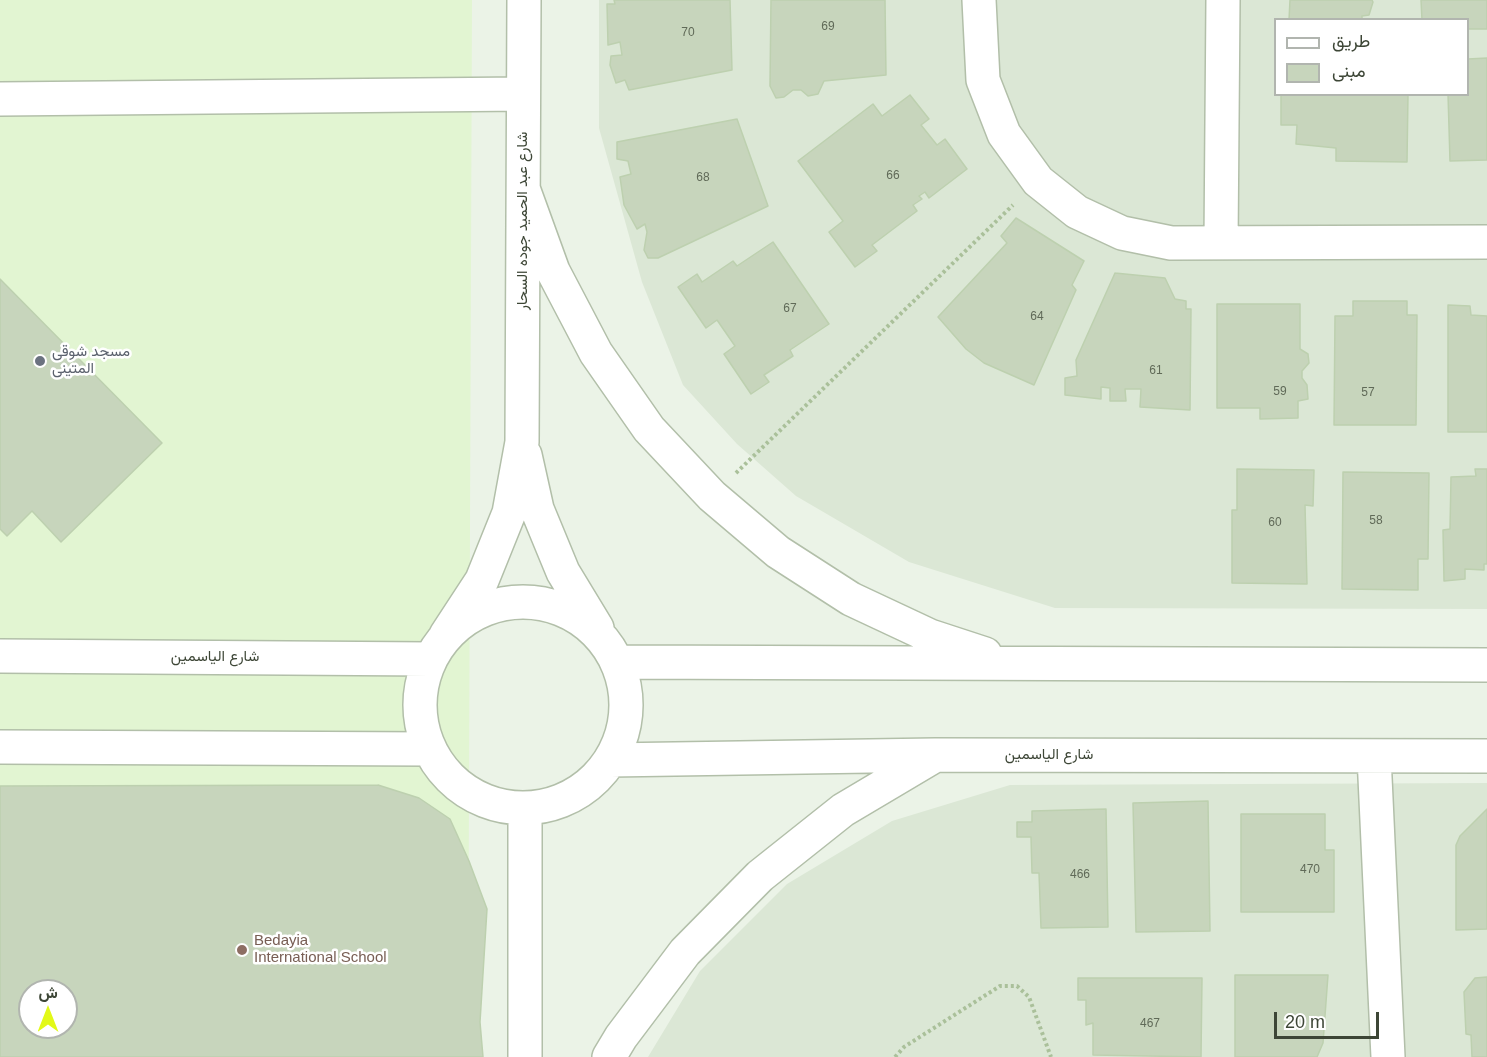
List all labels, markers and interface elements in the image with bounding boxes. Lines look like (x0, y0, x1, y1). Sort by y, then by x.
legend (1274, 18, 1469, 96)
house number: 69 (821, 20, 835, 34)
house number: 70 (681, 26, 695, 40)
text: طريق (1332, 31, 1370, 51)
text: مبنى (1332, 61, 1366, 81)
street label: شارع عبد الحميد جوده السحار (514, 132, 532, 310)
house number: 66 (886, 169, 900, 183)
house number: 68 (696, 171, 710, 185)
house number: 67 (783, 302, 797, 316)
house number: 64 (1030, 310, 1044, 324)
place label: مسجد شوقى المتينى (52, 343, 130, 378)
marker: مسجد شوقى المتينى (33, 354, 47, 368)
house number: 61 (1149, 364, 1163, 378)
house number: 59 (1273, 385, 1287, 399)
house number: 57 (1361, 386, 1375, 400)
house number: 58 (1369, 514, 1383, 528)
house number: 60 (1268, 516, 1282, 530)
street label: شارع الياسمين (171, 648, 259, 666)
street label: شارع الياسمين (1005, 746, 1093, 764)
house number: 470 (1300, 863, 1320, 877)
house number: 466 (1070, 868, 1090, 882)
place label: Bedayia International School (254, 932, 387, 967)
marker: Bedayia International School (235, 943, 249, 957)
north arrow (18, 979, 78, 1039)
text: ش (38, 984, 58, 1001)
scale bar (1277, 1000, 1382, 1038)
text: 20 m (1285, 1012, 1325, 1032)
house number: 467 (1140, 1017, 1160, 1031)

